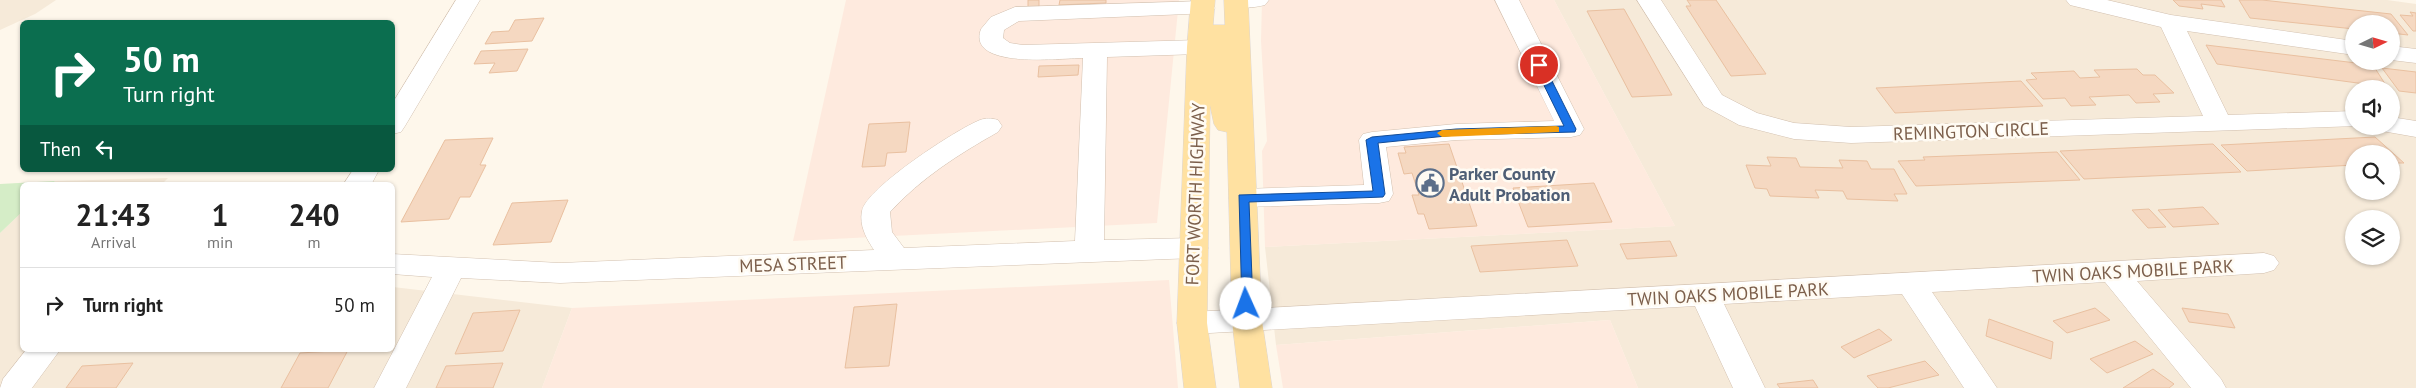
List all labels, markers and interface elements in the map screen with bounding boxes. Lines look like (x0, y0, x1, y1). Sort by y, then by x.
north arrow (2345, 15, 2400, 70)
map controls (2345, 15, 2400, 265)
text: 50 m (123, 36, 200, 82)
icon: right (40, 40, 105, 105)
pin (1518, 44, 1560, 86)
icon: arrive (1525, 51, 1553, 79)
text: Turn right (123, 80, 215, 108)
button: sound (2345, 80, 2400, 135)
street label: FORT WORTH HIGHWAY (1180, 102, 1210, 286)
street label: REMINGTON CIRCLE (1893, 117, 2049, 145)
icon: left (91, 135, 119, 163)
text: Then (40, 137, 81, 161)
button: search (2345, 145, 2400, 200)
place label: Parker County Adult Probation (1449, 162, 1570, 206)
public building icon: Parker County Adult Probation (1415, 168, 1445, 198)
text: 21:43 (75, 195, 152, 234)
text: 1 (212, 195, 229, 234)
text: 240 (288, 195, 340, 234)
button: layers (2345, 210, 2400, 265)
text: Arrival (91, 232, 136, 252)
text: min (207, 232, 233, 252)
text: m (308, 232, 321, 252)
street label: MESA STREET (739, 251, 847, 277)
street label: TWIN OAKS MOBILE PARK (2032, 254, 2234, 288)
position arrow (1219, 277, 1271, 329)
street label: TWIN OAKS MOBILE PARK (1627, 277, 1829, 311)
icon: right (40, 291, 68, 319)
text: Turn right (83, 293, 163, 317)
text: 50 m (334, 293, 375, 317)

